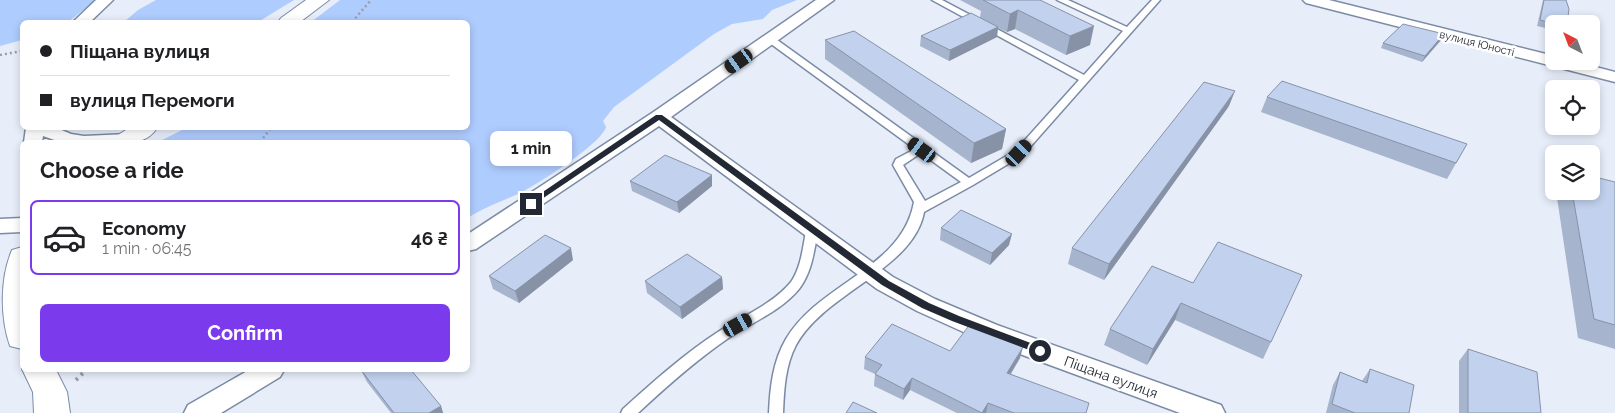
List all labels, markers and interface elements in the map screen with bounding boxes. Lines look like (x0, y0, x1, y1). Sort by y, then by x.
north arrow (1545, 15, 1600, 70)
map controls (1545, 15, 1600, 200)
street label: вулиця Юності (1438, 28, 1516, 59)
text: Піщана вулиця (70, 40, 210, 62)
car (722, 46, 755, 76)
button: locate (1545, 80, 1600, 135)
text: вулиця Перемоги (70, 89, 235, 111)
callout: 1 min (490, 132, 572, 166)
car (905, 135, 938, 165)
car (1003, 137, 1034, 169)
text: 1 min (511, 139, 551, 158)
button: layers (1545, 145, 1600, 200)
text: Choose a ride (40, 157, 184, 183)
route end (520, 193, 542, 215)
icon: car (42, 215, 87, 260)
text: Economy (102, 217, 186, 239)
text: 46 ₴ (411, 227, 448, 249)
text: 1 min · 06:45 (102, 239, 192, 258)
button: Confirm (40, 304, 450, 362)
car (721, 311, 754, 339)
route start (1029, 340, 1051, 362)
street label: Піщана вулиця (1062, 353, 1160, 401)

